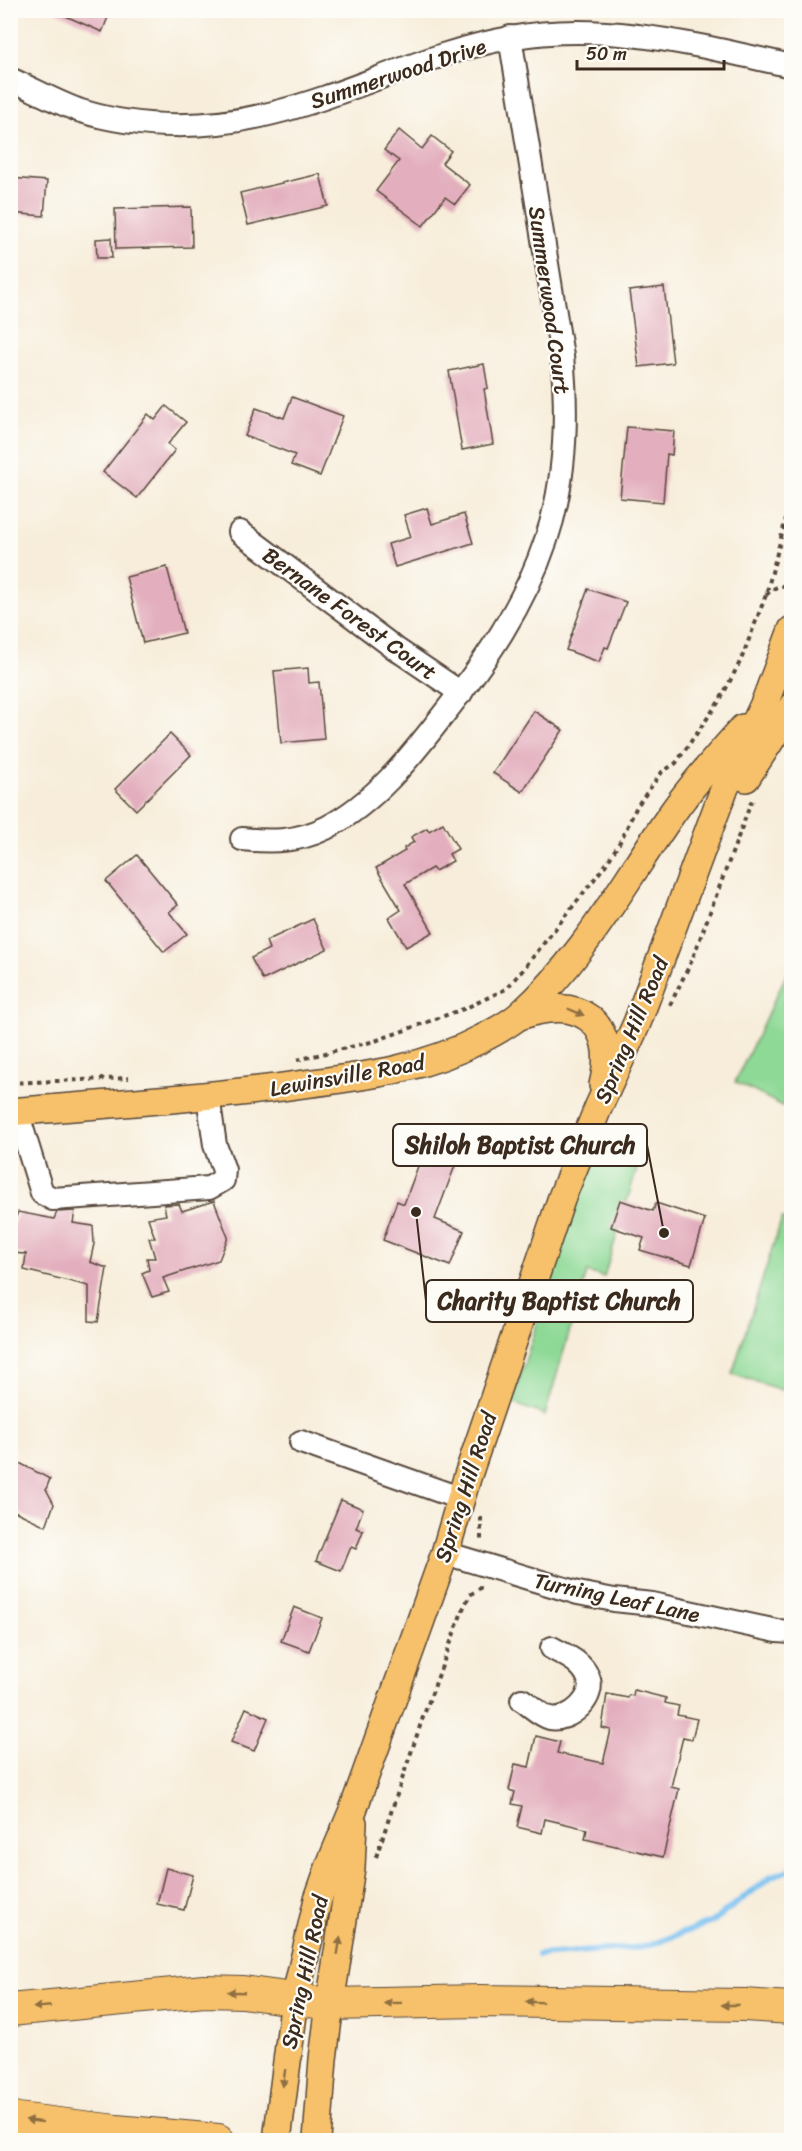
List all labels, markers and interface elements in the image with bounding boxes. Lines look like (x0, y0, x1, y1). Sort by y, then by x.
street label: Summerwood Drive (305, 26, 492, 120)
scale bar (577, 33, 724, 71)
text: 50 m (586, 38, 627, 70)
street label: Summerwood Court (517, 203, 582, 397)
street label: Bernane Forest Court (254, 536, 446, 691)
street label: Spring Hill Road (583, 949, 680, 1110)
one-way arrow (567, 1007, 585, 1017)
street label: Lewinsville Road (267, 1042, 429, 1108)
callout: Shiloh Baptist Church (393, 1124, 647, 1166)
text: Shiloh Baptist Church (404, 1124, 636, 1166)
callout: Charity Baptist Church (426, 1280, 693, 1322)
text: Charity Baptist Church (436, 1280, 681, 1322)
street label: Spring Hill Road (423, 1406, 509, 1567)
street label: Turning Leaf Lane (530, 1561, 704, 1634)
street label: Spring Hill Road (269, 1890, 340, 2052)
one-way arrow (334, 1937, 343, 1956)
one-way arrow (227, 1988, 246, 1997)
one-way arrow (525, 1997, 544, 2007)
one-way arrow (384, 1998, 403, 2008)
one-way arrow (721, 2000, 740, 2010)
one-way arrow (33, 2002, 52, 2012)
one-way arrow (279, 2068, 288, 2087)
one-way arrow (25, 2116, 44, 2126)

